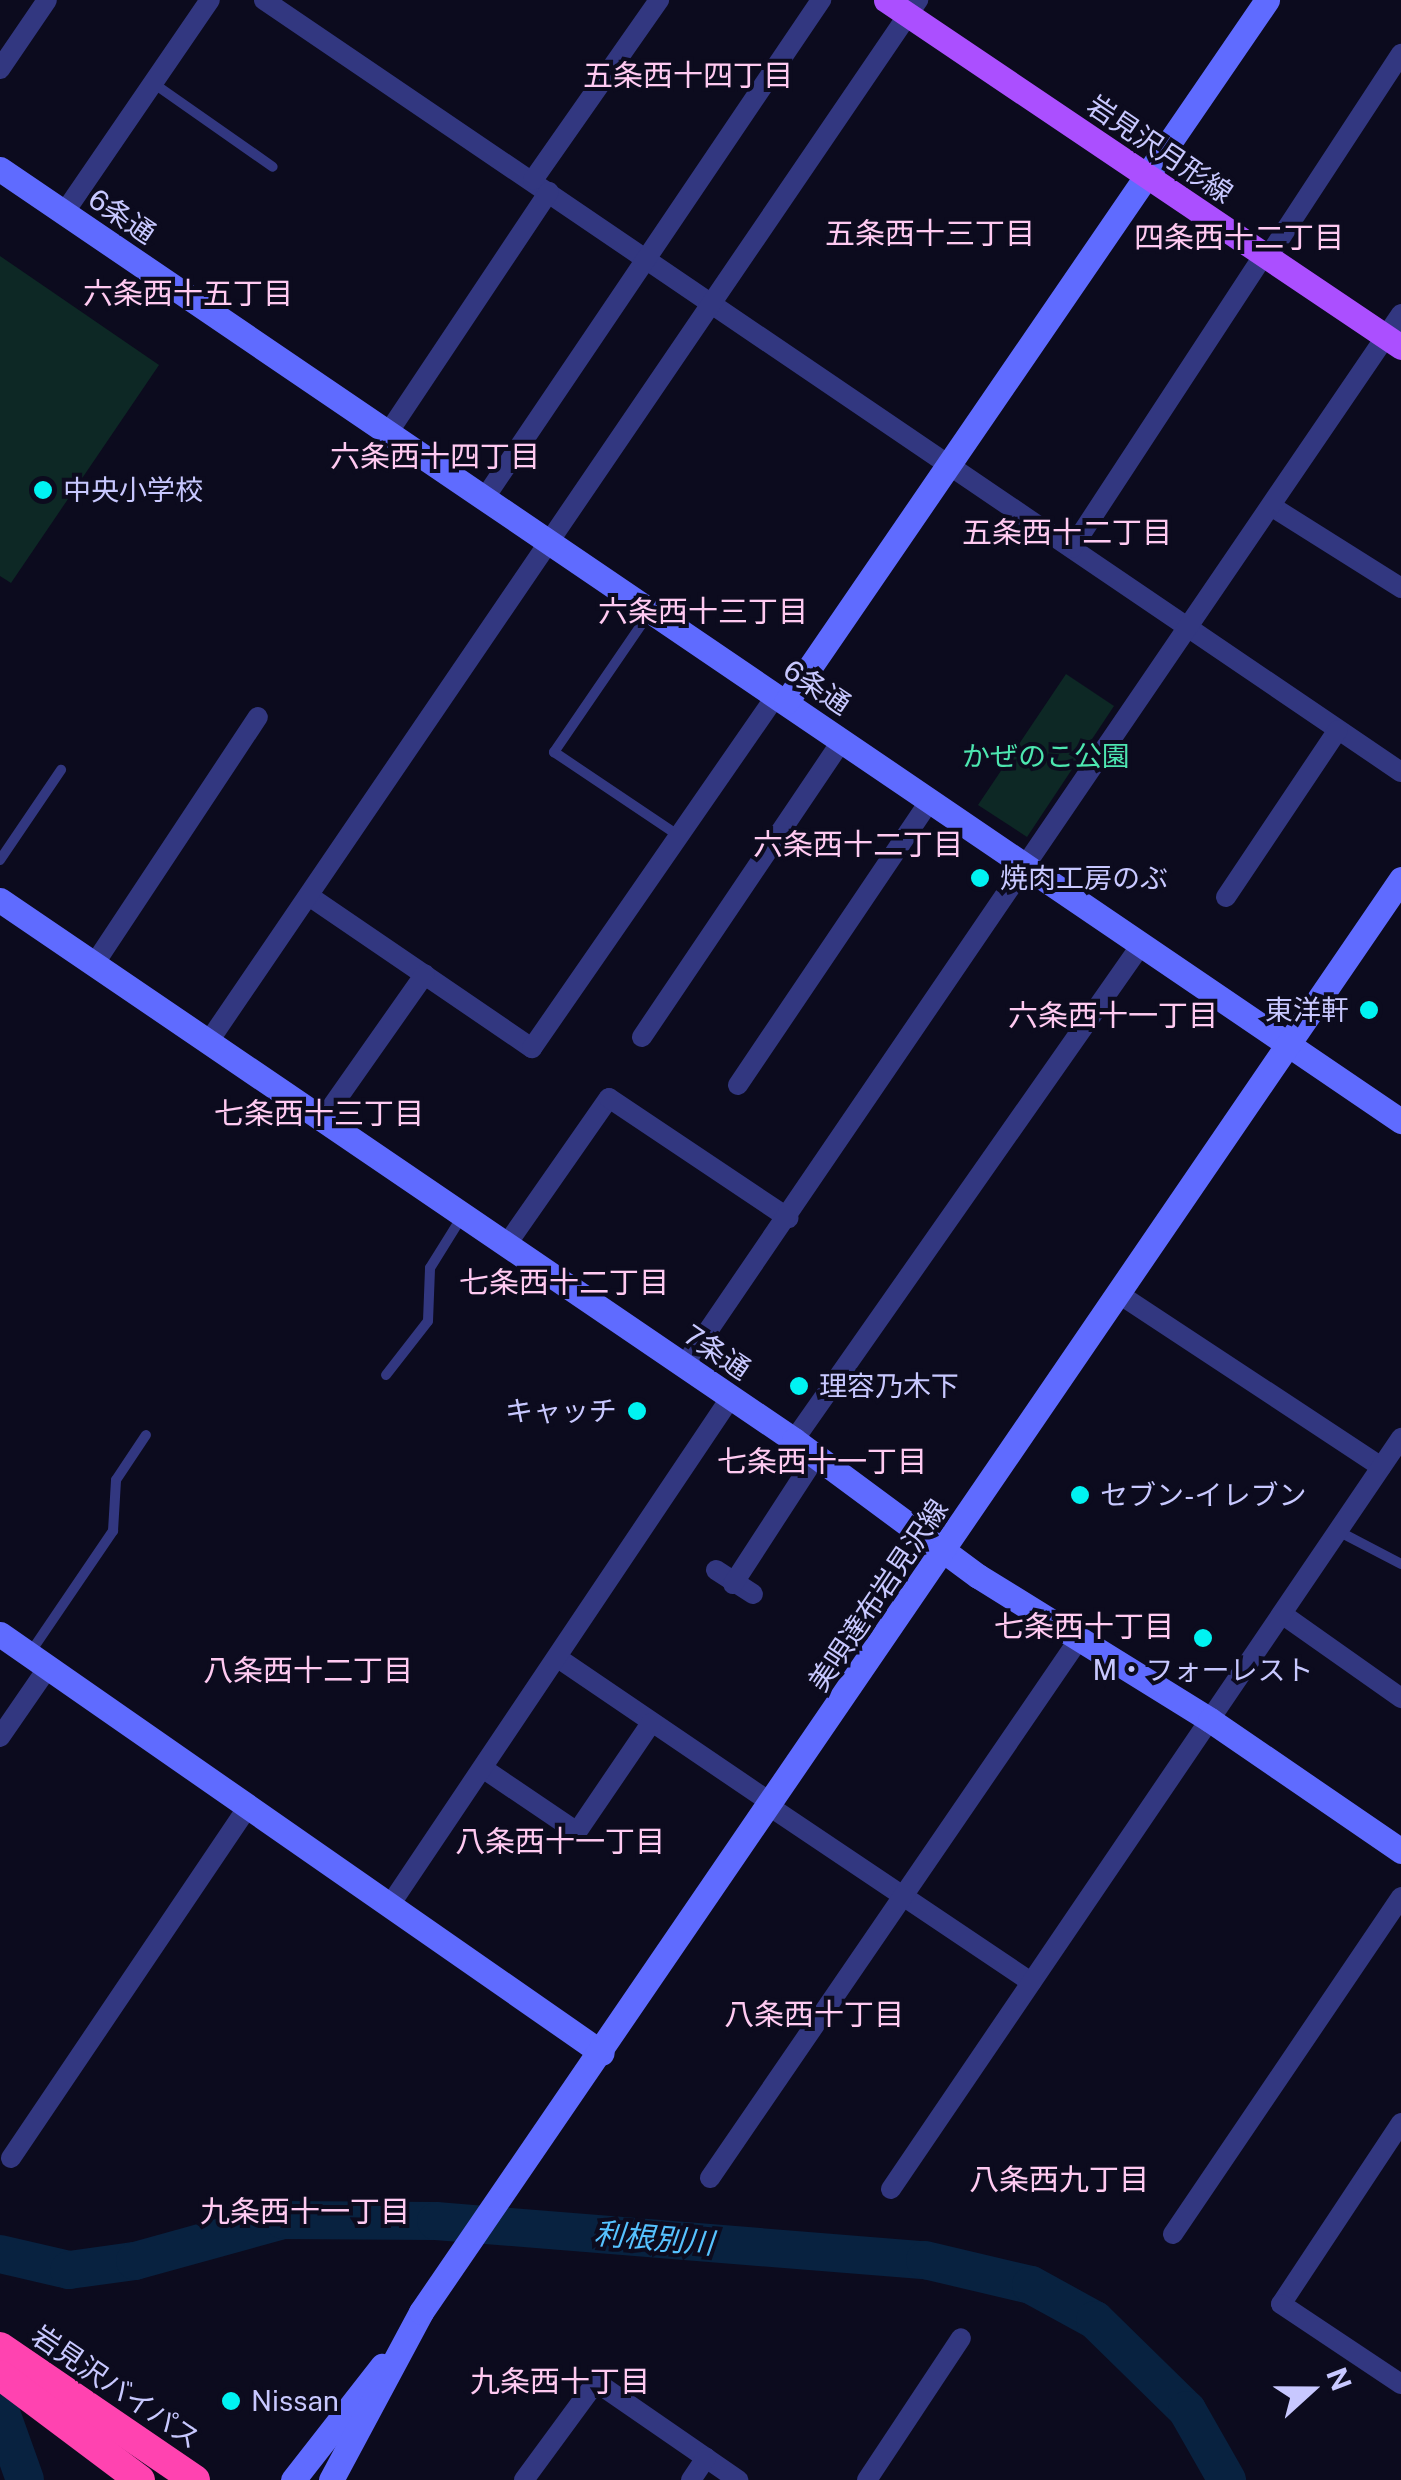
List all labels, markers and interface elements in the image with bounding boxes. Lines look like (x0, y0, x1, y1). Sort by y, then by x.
district label: 五条西十四丁目 (583, 57, 793, 93)
street label: 岩見沢月形線 (1081, 88, 1239, 210)
street label: 6条通 (82, 182, 162, 250)
district label: 五条西十三丁目 (825, 215, 1035, 251)
district label: 四条西十二丁目 (1134, 219, 1344, 255)
district label: 六条西十五丁目 (83, 275, 293, 311)
district label: 六条西十四丁目 (330, 438, 540, 474)
place label: 中央小学校 (63, 473, 203, 507)
marker: 中央小学校 (32, 479, 54, 501)
district label: 五条西十二丁目 (962, 514, 1172, 550)
district label: 六条西十三丁目 (598, 593, 808, 629)
street label: 6条通 (777, 653, 857, 721)
park label: かぜのこ公園 (962, 739, 1130, 773)
district label: 六条西十二丁目 (753, 826, 963, 862)
place label: 焼肉工房のぶ (1000, 861, 1168, 895)
marker: 焼肉工房のぶ (969, 867, 991, 889)
place label: 東洋軒 (1265, 993, 1349, 1027)
district label: 六条西十一丁目 (1008, 997, 1218, 1033)
marker: 東洋軒 (1358, 999, 1380, 1021)
district label: 七条西十三丁目 (214, 1095, 424, 1131)
district label: 七条西十二丁目 (459, 1264, 669, 1300)
street label: 7条通 (677, 1318, 757, 1386)
place label: 理容乃木下 (819, 1369, 959, 1403)
marker: 理容乃木下 (788, 1375, 810, 1397)
place label: キャッチ (505, 1394, 617, 1428)
marker: キャッチ (626, 1400, 648, 1422)
district label: 七条西十一丁目 (717, 1443, 927, 1479)
place label: セブン-イレブン (1100, 1478, 1307, 1512)
marker: セブン-イレブン (1069, 1484, 1091, 1506)
street label: 美唄達布岩見沢線 (801, 1493, 955, 1697)
district label: 七条西十丁目 (994, 1608, 1174, 1644)
marker: M・フォーレスト (1192, 1627, 1214, 1649)
district label: 八条西十二丁目 (203, 1652, 413, 1688)
place label: M・フォーレスト (1093, 1653, 1313, 1687)
district label: 八条西十一丁目 (455, 1823, 665, 1859)
district label: 八条西十丁目 (724, 1996, 904, 2032)
district label: 八条西九丁目 (969, 2161, 1149, 2197)
district label: 九条西十一丁目 (200, 2193, 410, 2229)
water label: 利根別川 (593, 2215, 715, 2261)
street label: 岩見沢バイパス (25, 2318, 207, 2456)
north arrow (1261, 2340, 1361, 2440)
district label: 九条西十丁目 (470, 2363, 650, 2399)
text: N (1320, 2363, 1359, 2395)
place label: Nissan (251, 2384, 339, 2418)
marker: Nissan (220, 2390, 242, 2412)

